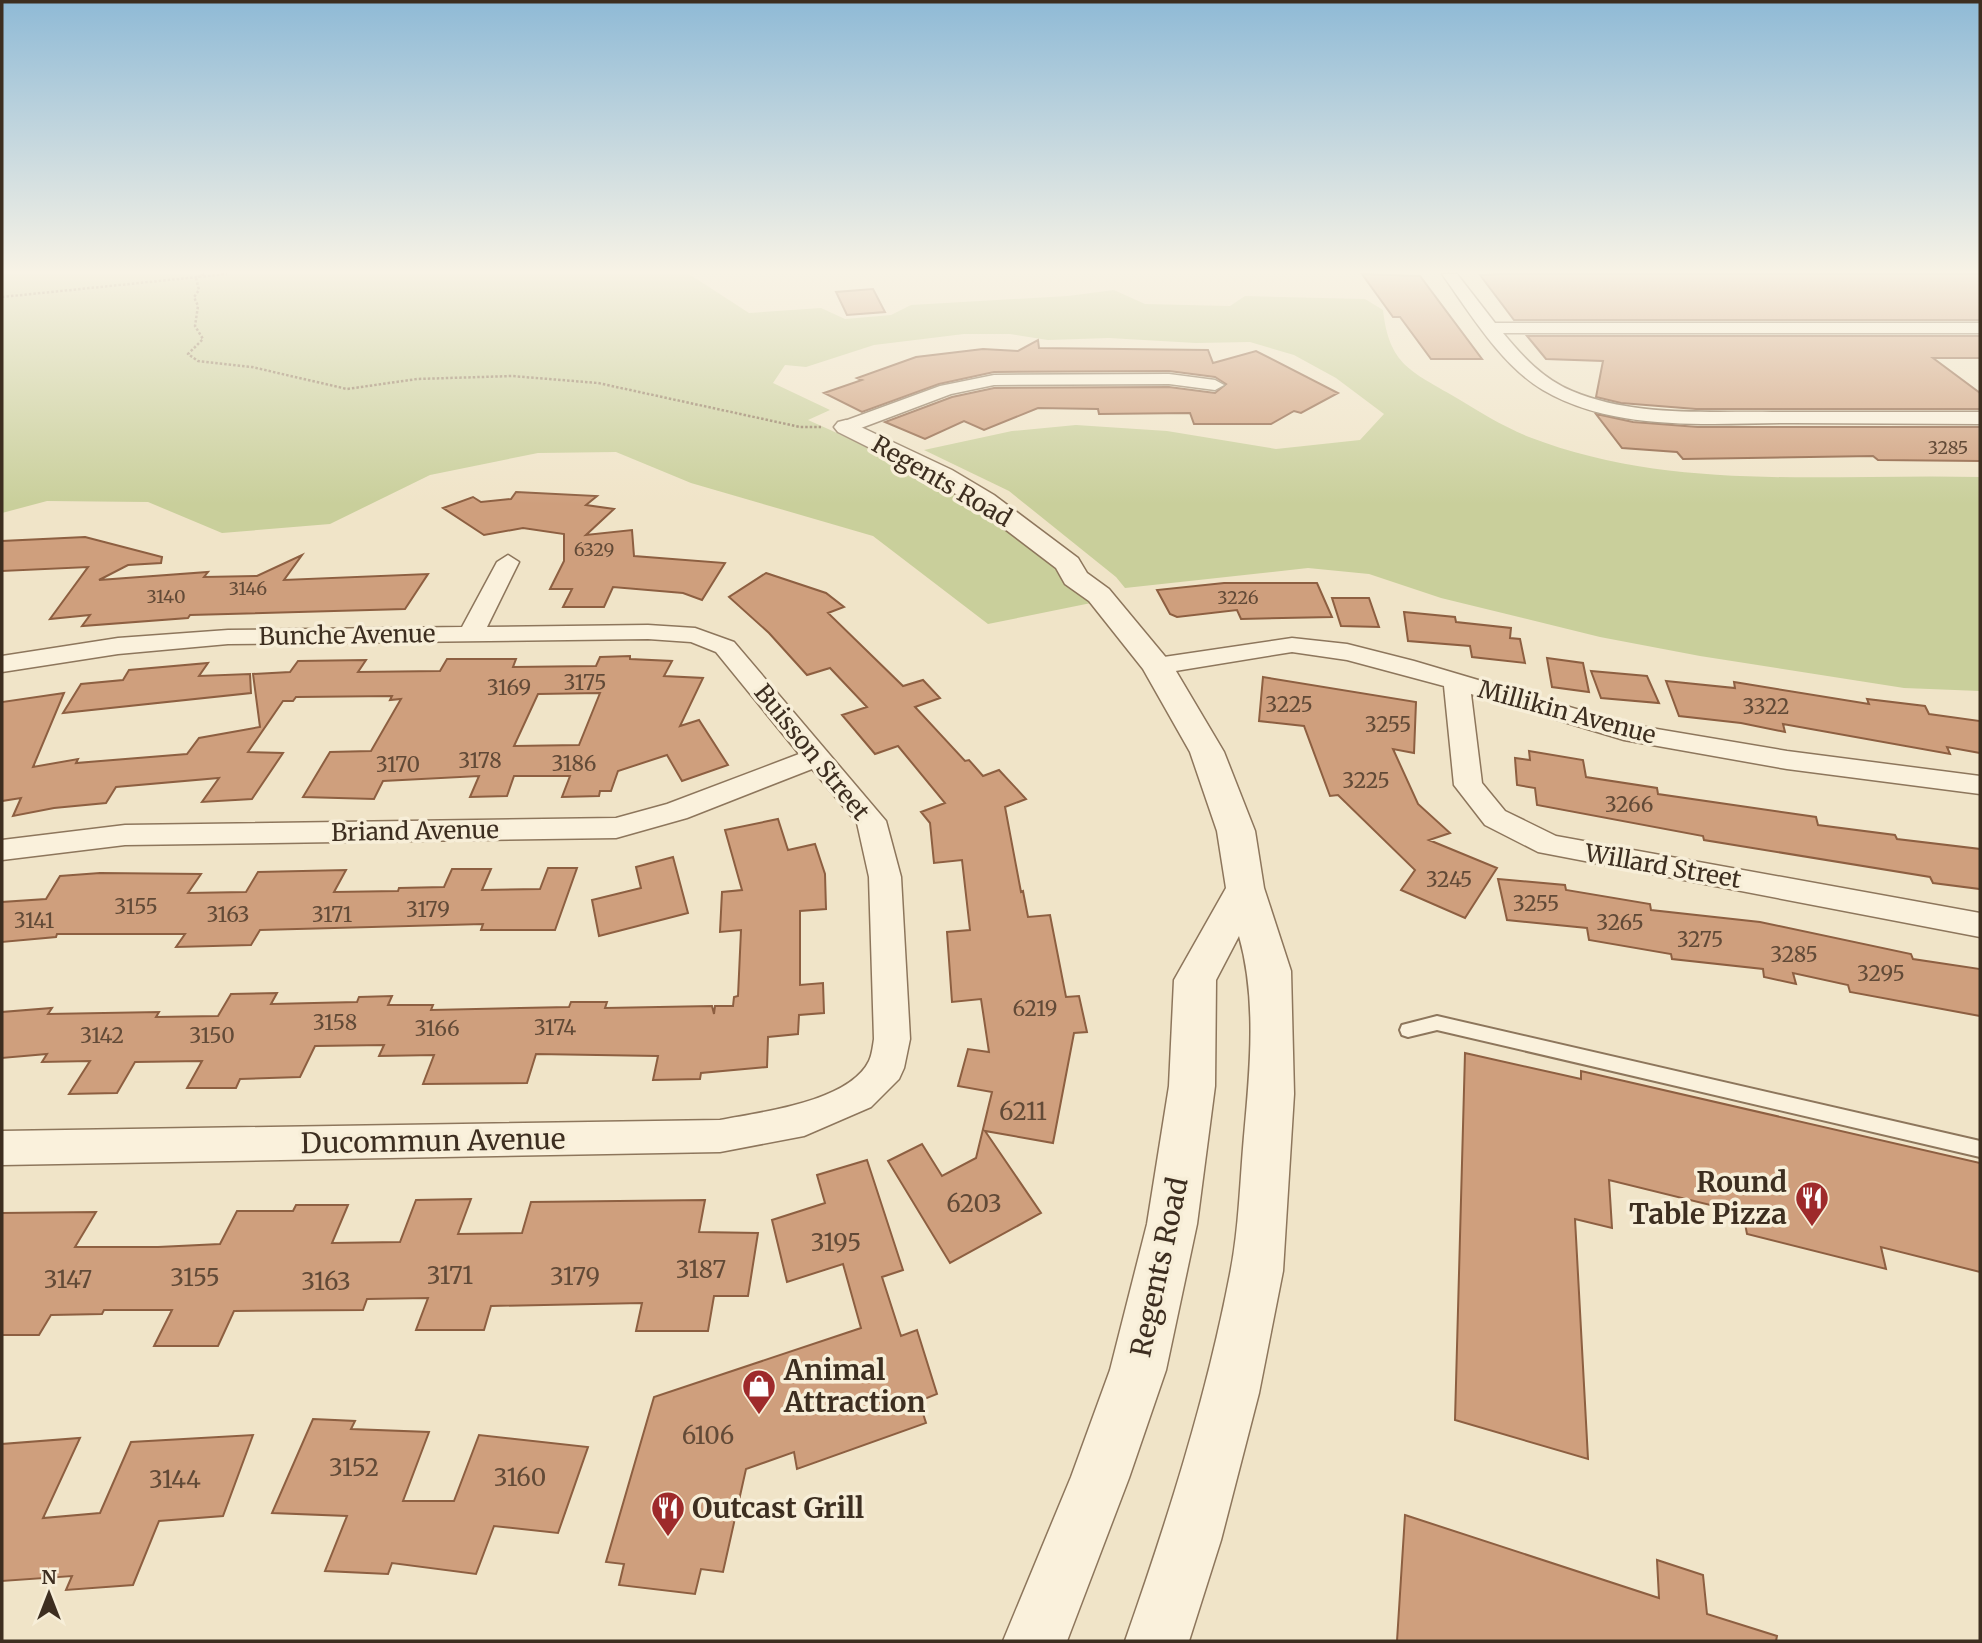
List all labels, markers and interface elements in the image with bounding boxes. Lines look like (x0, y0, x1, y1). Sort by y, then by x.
street label: Regents Road (866, 428, 1018, 534)
house number: 3285 (1928, 436, 1968, 459)
house number: 6329 (574, 538, 614, 561)
house number: 3146 (229, 577, 267, 600)
house number: 3140 (146, 585, 186, 608)
house number: 3226 (1217, 586, 1259, 609)
street label: Bunche Avenue (258, 618, 436, 652)
house number: 3175 (563, 669, 607, 696)
street label: Millikin Avenue (1475, 673, 1659, 751)
house number: 3169 (487, 674, 531, 701)
street label: Buisson Street (748, 678, 877, 827)
house number: 3225 (1265, 691, 1313, 718)
house number: 3322 (1743, 693, 1790, 720)
house number: 3255 (1365, 711, 1411, 738)
house number: 3178 (458, 747, 502, 774)
house number: 3186 (551, 750, 597, 777)
house number: 3170 (376, 751, 420, 778)
house number: 3225 (1342, 767, 1390, 794)
house number: 3266 (1605, 791, 1653, 818)
street label: Briand Avenue (331, 814, 499, 848)
street label: Willard Street (1581, 837, 1744, 895)
house number: 3245 (1426, 866, 1472, 893)
house number: 3255 (1513, 890, 1559, 917)
house number: 3155 (114, 893, 158, 920)
house number: 3179 (406, 896, 450, 923)
house number: 3163 (206, 901, 250, 928)
house number: 3171 (312, 901, 352, 928)
house number: 3141 (14, 907, 54, 934)
house number: 3265 (1596, 909, 1644, 936)
house number: 3275 (1677, 926, 1723, 953)
house number: 3285 (1770, 941, 1818, 968)
house number: 3295 (1857, 960, 1905, 987)
house number: 6219 (1013, 995, 1057, 1022)
house number: 3158 (313, 1009, 357, 1036)
house number: 3174 (534, 1014, 576, 1041)
house number: 3166 (414, 1015, 460, 1042)
house number: 3142 (80, 1022, 124, 1049)
house number: 3150 (189, 1022, 235, 1049)
house number: 6211 (999, 1096, 1047, 1127)
street label: Ducommun Avenue (300, 1121, 566, 1161)
place label: Round Table Pizza (1629, 1164, 1787, 1232)
street label: Regents Road (1122, 1174, 1196, 1360)
restaurant icon: Round Table Pizza (1793, 1179, 1831, 1228)
house number: 6203 (946, 1188, 1002, 1219)
house number: 3195 (811, 1227, 861, 1258)
house number: 3187 (676, 1254, 726, 1285)
house number: 3171 (427, 1260, 473, 1291)
house number: 3179 (550, 1261, 600, 1292)
house number: 3155 (170, 1262, 220, 1293)
house number: 3147 (44, 1264, 92, 1295)
house number: 3163 (301, 1266, 351, 1297)
place label: Animal Attraction (783, 1352, 926, 1420)
shop icon: Animal Attraction (740, 1367, 778, 1416)
house number: 6106 (682, 1420, 734, 1451)
house number: 3152 (329, 1452, 379, 1483)
house number: 3160 (494, 1462, 546, 1493)
house number: 3144 (149, 1464, 201, 1495)
restaurant icon: Outcast Grill (649, 1489, 687, 1538)
place label: Outcast Grill (692, 1490, 864, 1526)
north arrow (14, 1559, 84, 1629)
text: N (41, 1565, 57, 1589)

